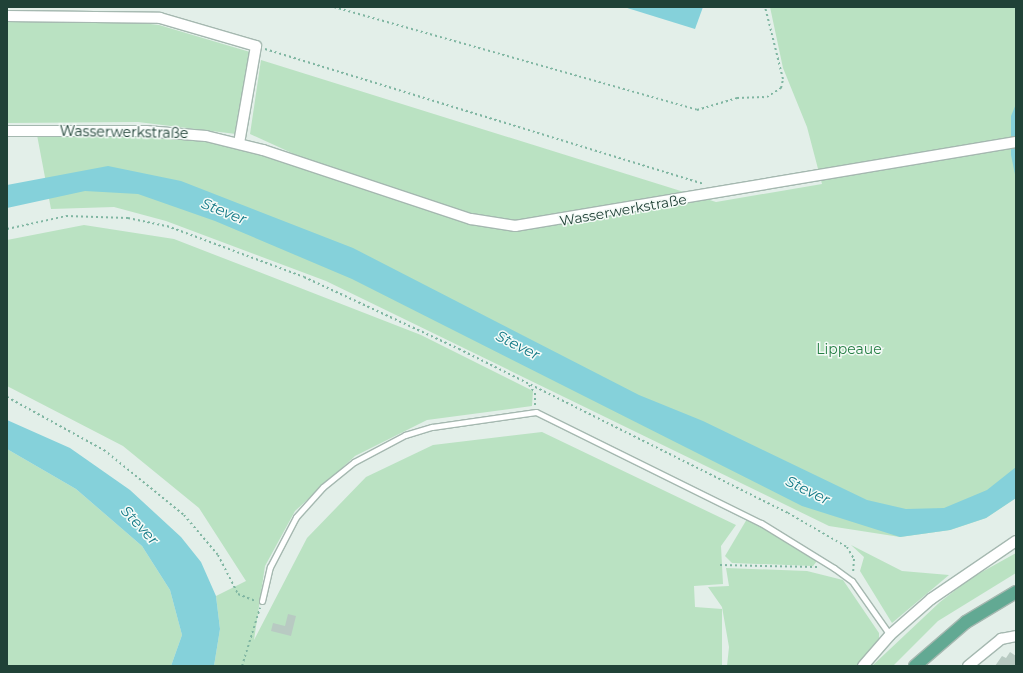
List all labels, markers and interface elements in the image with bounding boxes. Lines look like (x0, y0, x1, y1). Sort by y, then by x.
street label: Wasserwerkstraße (59, 122, 189, 142)
street label: Wasserwerkstraße (558, 191, 688, 229)
water label: Stever (199, 194, 249, 228)
water label: Stever (493, 326, 543, 364)
park label: Lippeaue (816, 341, 882, 357)
water label: Stever (783, 472, 833, 508)
water label: Stever (117, 502, 163, 548)

